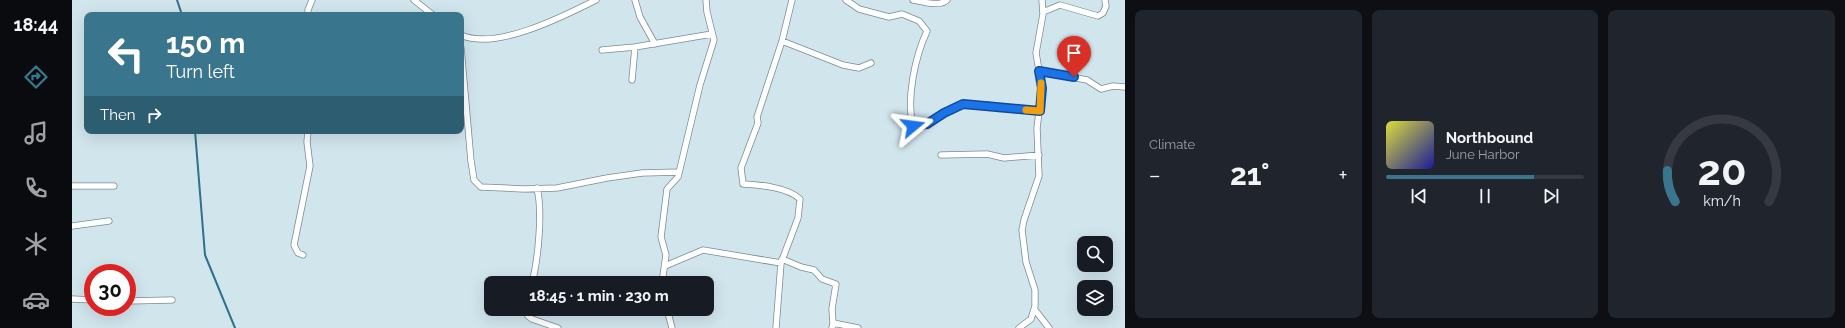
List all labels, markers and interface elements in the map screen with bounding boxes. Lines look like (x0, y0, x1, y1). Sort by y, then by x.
text: 18:44 (14, 14, 58, 35)
text: 150 m (166, 27, 245, 60)
icon: left (100, 28, 152, 80)
pin (1057, 36, 1091, 77)
icon: arrive (1063, 42, 1085, 64)
text: Turn left (166, 61, 235, 82)
icon: directions (22, 63, 50, 91)
icon: right (143, 104, 165, 126)
position arrow (892, 105, 934, 147)
text: Then (100, 106, 135, 124)
icon: music (22, 119, 50, 147)
text: Northbound (1446, 129, 1533, 147)
text: Climate (1149, 137, 1195, 152)
text: 20 (1697, 146, 1746, 195)
text: June Harbor (1446, 147, 1520, 162)
text: 21° (1230, 157, 1269, 192)
text: − (1149, 162, 1161, 188)
text: + (1339, 162, 1348, 188)
icon: phone (22, 174, 50, 202)
icon: previous (1408, 185, 1430, 207)
icon: pause (1474, 185, 1496, 207)
icon: next (1540, 185, 1562, 207)
text: km/h (1703, 193, 1740, 209)
icon: climate (22, 230, 50, 258)
map controls (1077, 236, 1113, 316)
button: search (1077, 236, 1113, 272)
speed limit sign: 30 (84, 264, 136, 316)
button: layers (1077, 280, 1113, 316)
icon: car (22, 286, 50, 314)
text: 18:45 · 1 min · 230 m (529, 287, 669, 305)

